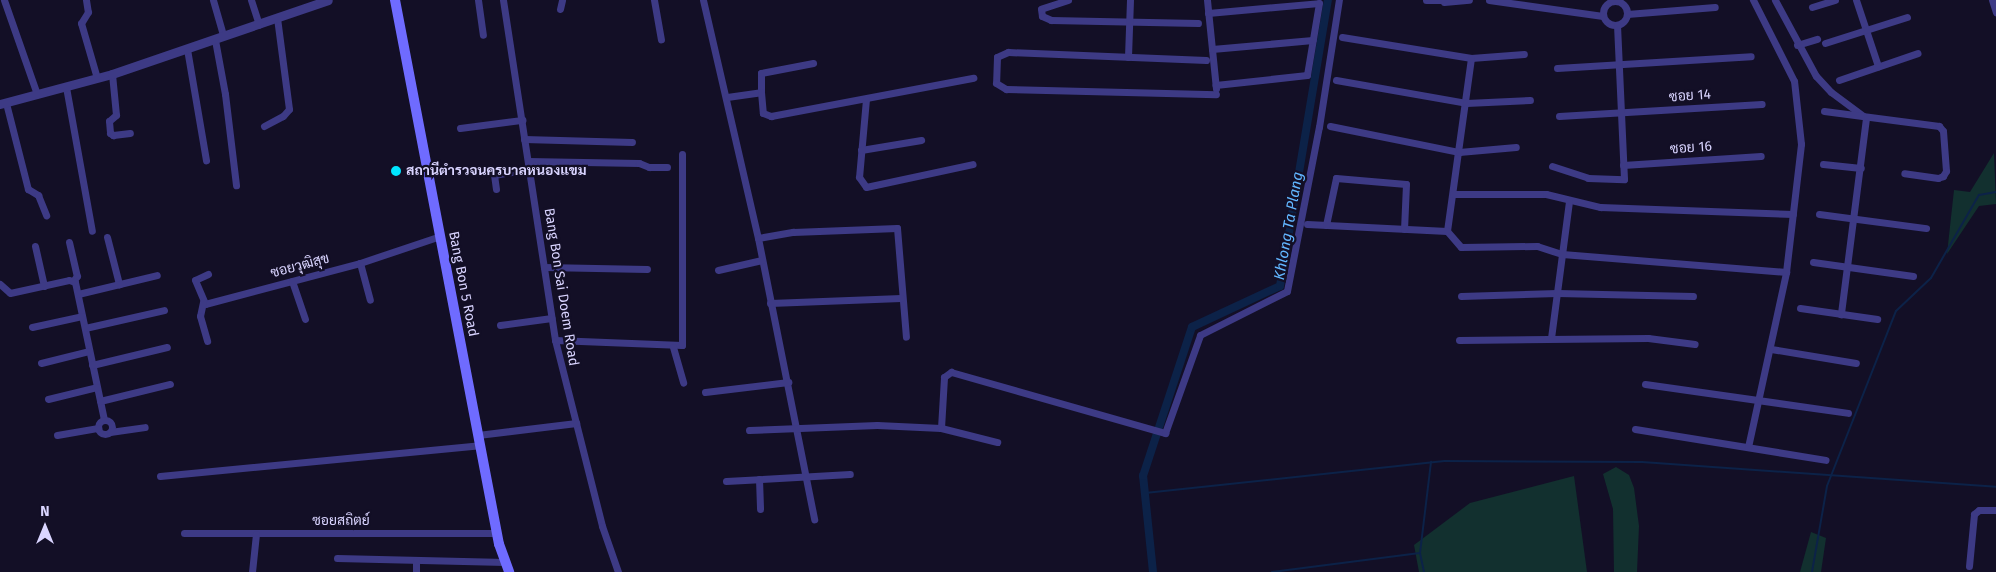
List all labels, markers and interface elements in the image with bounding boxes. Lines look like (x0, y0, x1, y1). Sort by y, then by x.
street label: ซอย 14 (1668, 86, 1712, 106)
street label: ซอย 16 (1669, 138, 1713, 158)
place label: สถานีตำรวจนครบาลหนองแขม (406, 163, 586, 179)
marker: สถานีตำรวจนครบาลหนองแขม (390, 165, 402, 177)
water label: Khlong Ta Plang (1271, 170, 1307, 282)
street label: Bang Bon Sai Doem Road (540, 207, 582, 367)
street label: Bang Bon 5 Road (445, 230, 481, 338)
street label: ซอยวุฒิสุข (269, 250, 331, 282)
north arrow (20, 502, 70, 552)
text: N (40, 503, 50, 520)
street label: ซอยสถิตย์ (312, 513, 370, 529)

